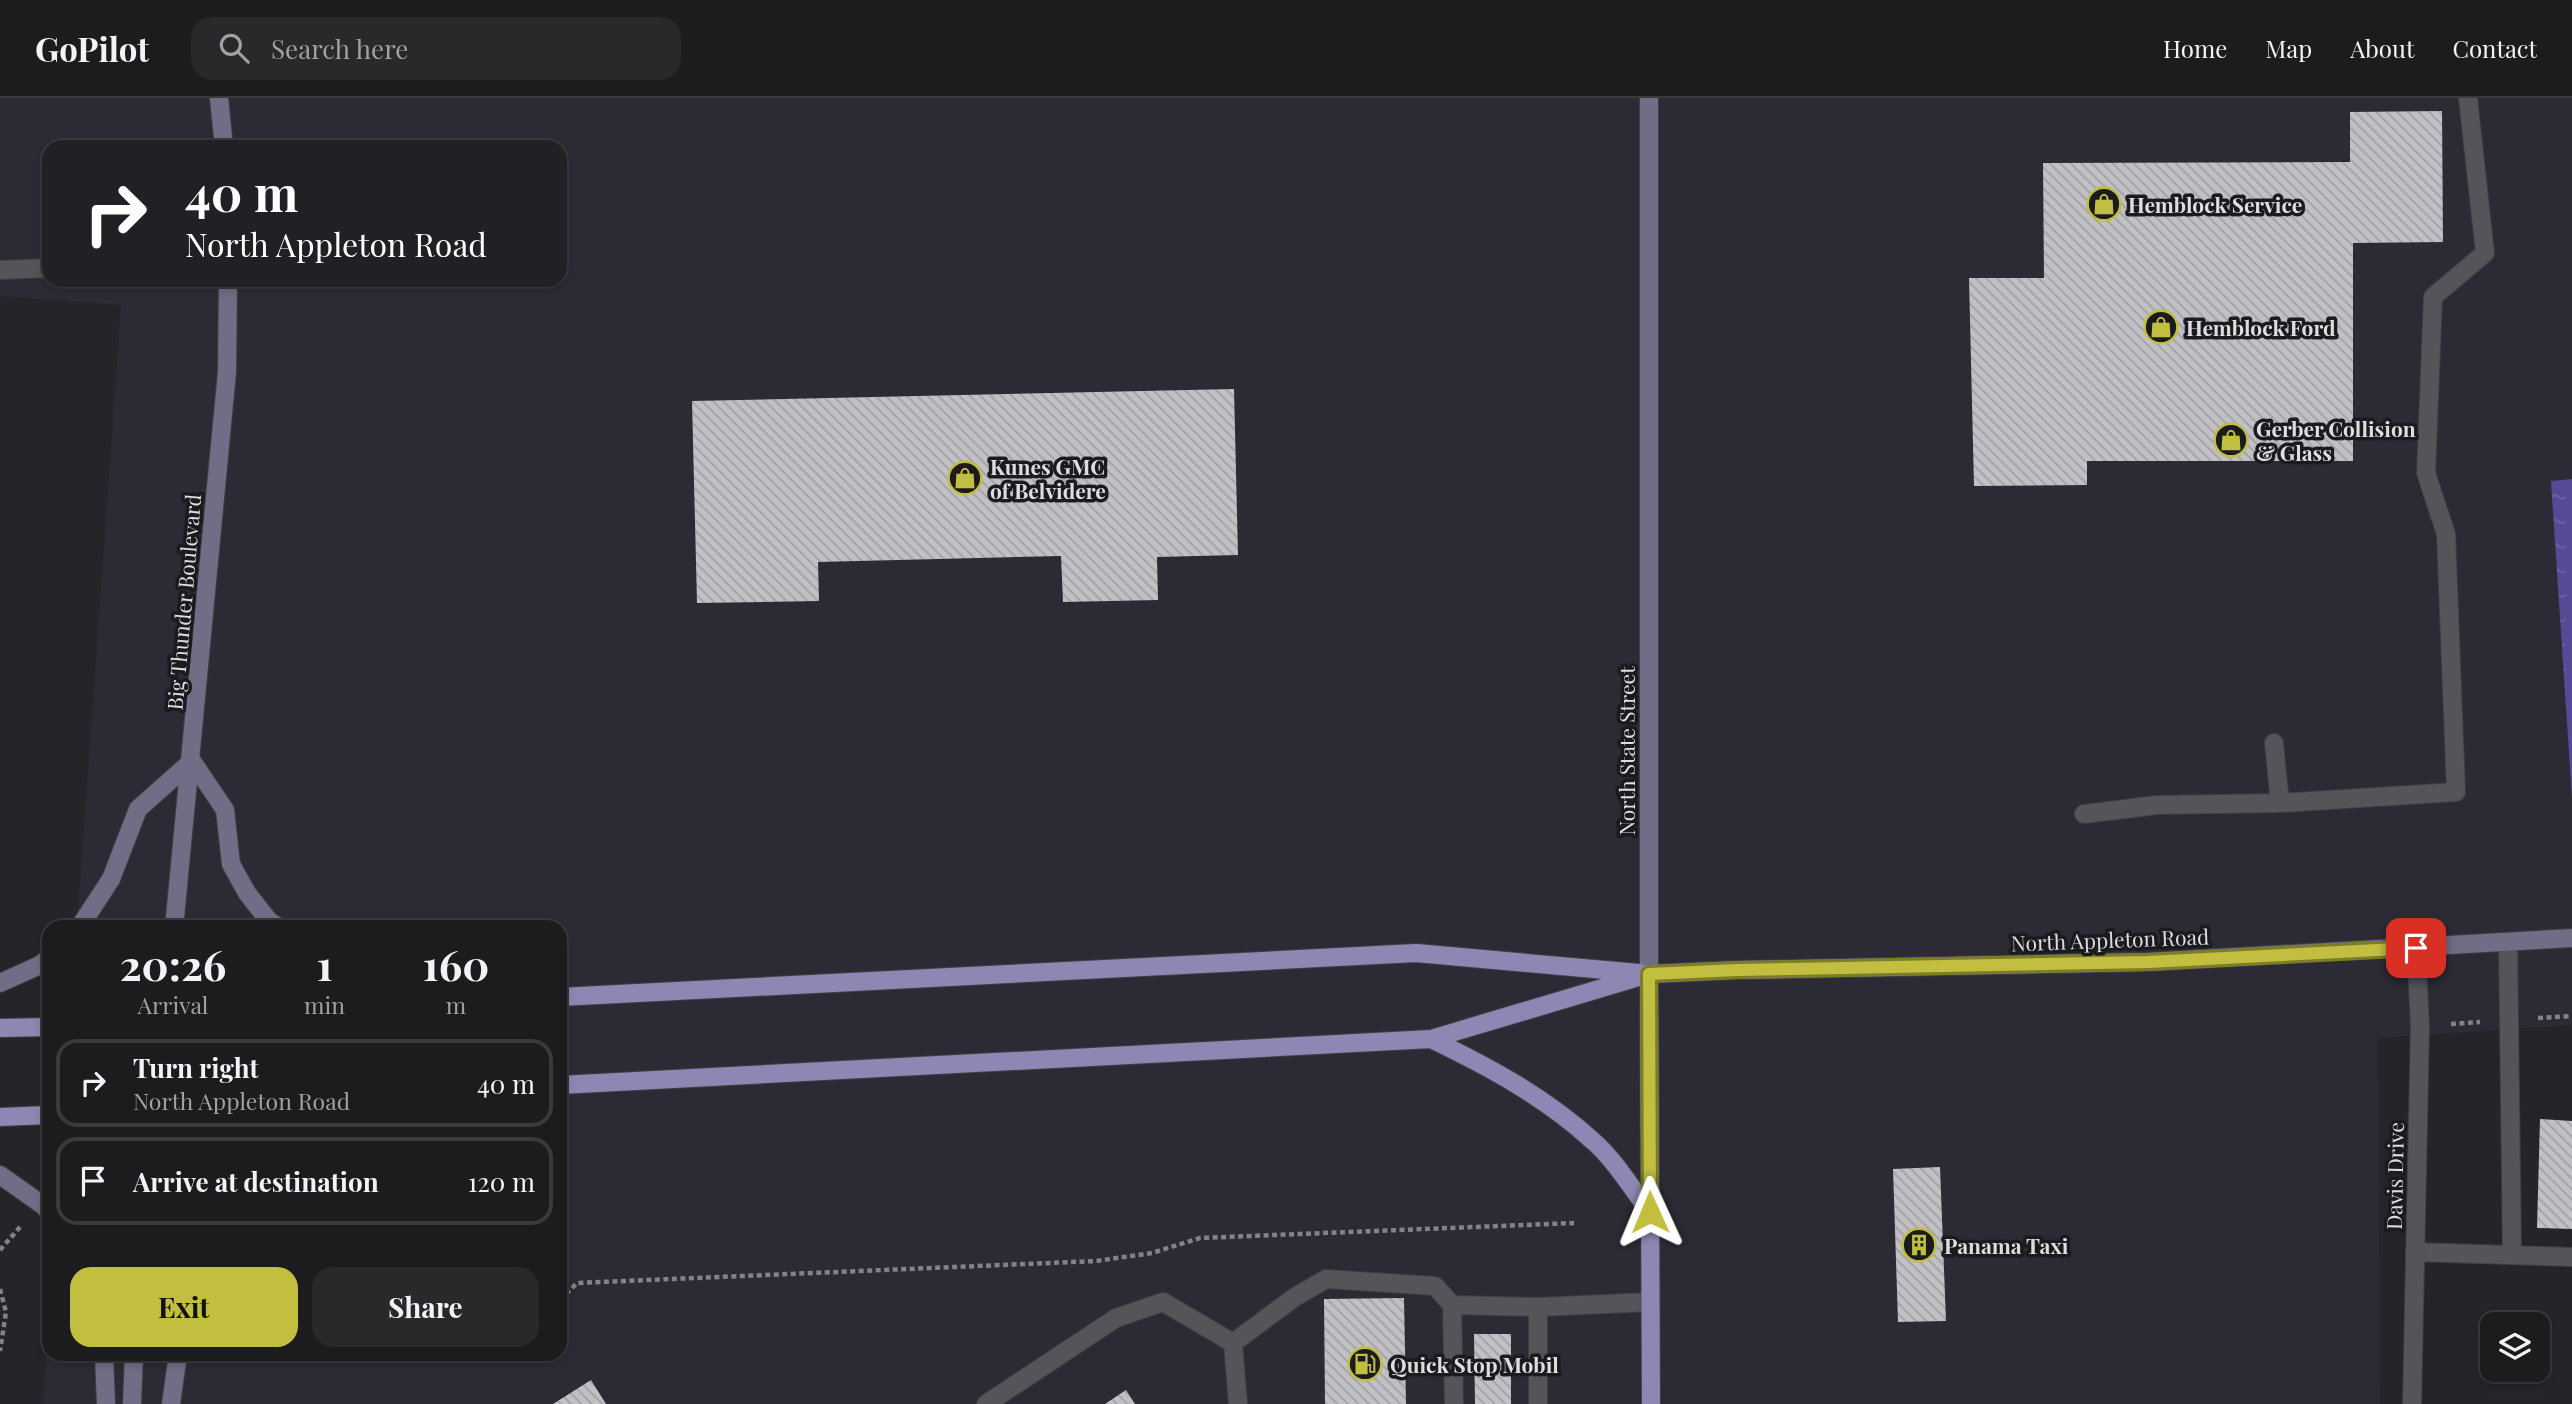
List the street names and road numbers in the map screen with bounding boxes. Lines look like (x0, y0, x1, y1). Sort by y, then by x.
street label: Big Thunder Boulevard (160, 493, 206, 711)
street label: North State Street (1612, 666, 1640, 836)
street label: North Appleton Road (2011, 922, 2209, 956)
street label: Davis Drive (2379, 1122, 2409, 1230)

